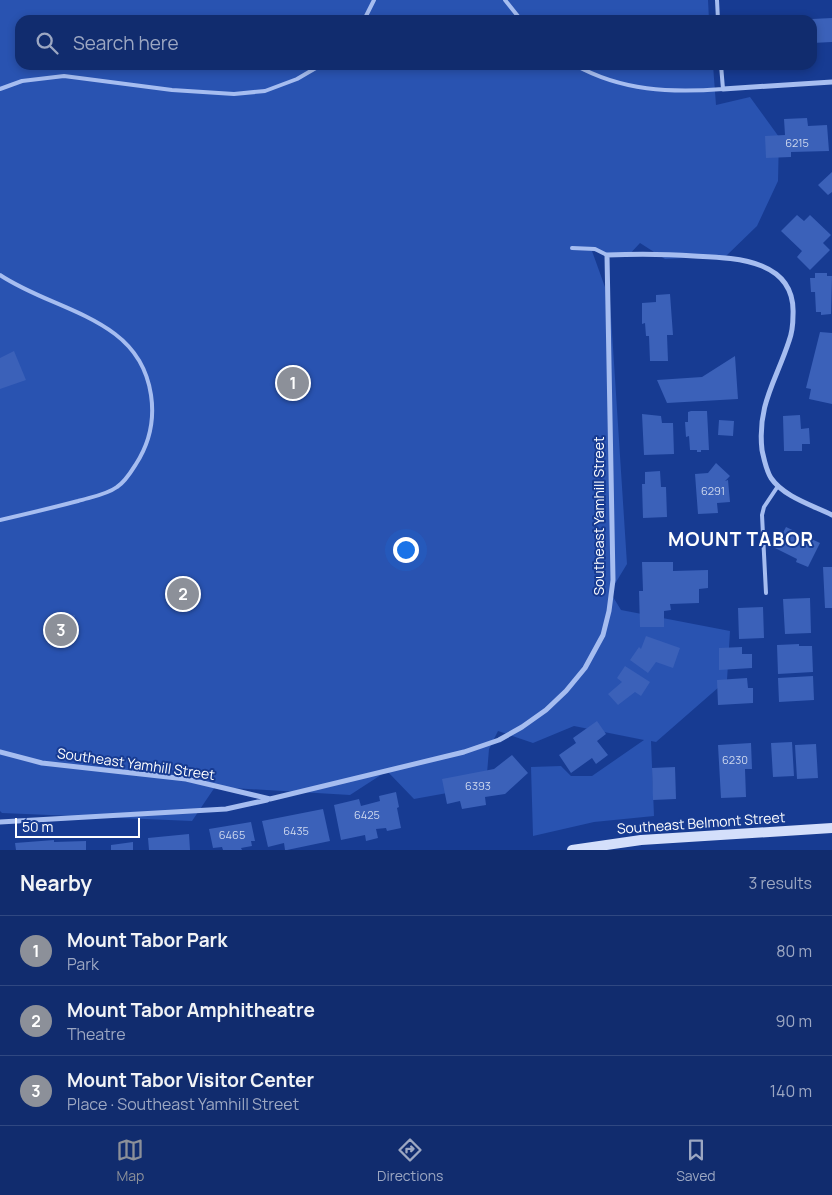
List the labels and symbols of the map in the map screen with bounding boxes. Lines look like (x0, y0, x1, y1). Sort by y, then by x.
house number: 6215 (785, 135, 809, 150)
pin: 1 (277, 364, 309, 402)
street label: Southeast Yamhill Street (589, 436, 608, 596)
house number: 6291 (701, 483, 725, 498)
district label: MOUNT TABOR (668, 526, 814, 552)
your location (393, 537, 419, 563)
pin: 2 (167, 575, 199, 613)
pin: 3 (45, 611, 77, 649)
street label: Southeast Yamhill Street (56, 743, 217, 784)
house number: 6230 (722, 752, 748, 767)
house number: 6393 (465, 778, 491, 793)
house number: 6425 (354, 807, 380, 822)
street label: Southeast Belmont Street (616, 807, 786, 838)
scale bar (15, 815, 140, 838)
house number: 6435 (283, 823, 309, 838)
house number: 6465 (219, 827, 245, 842)

